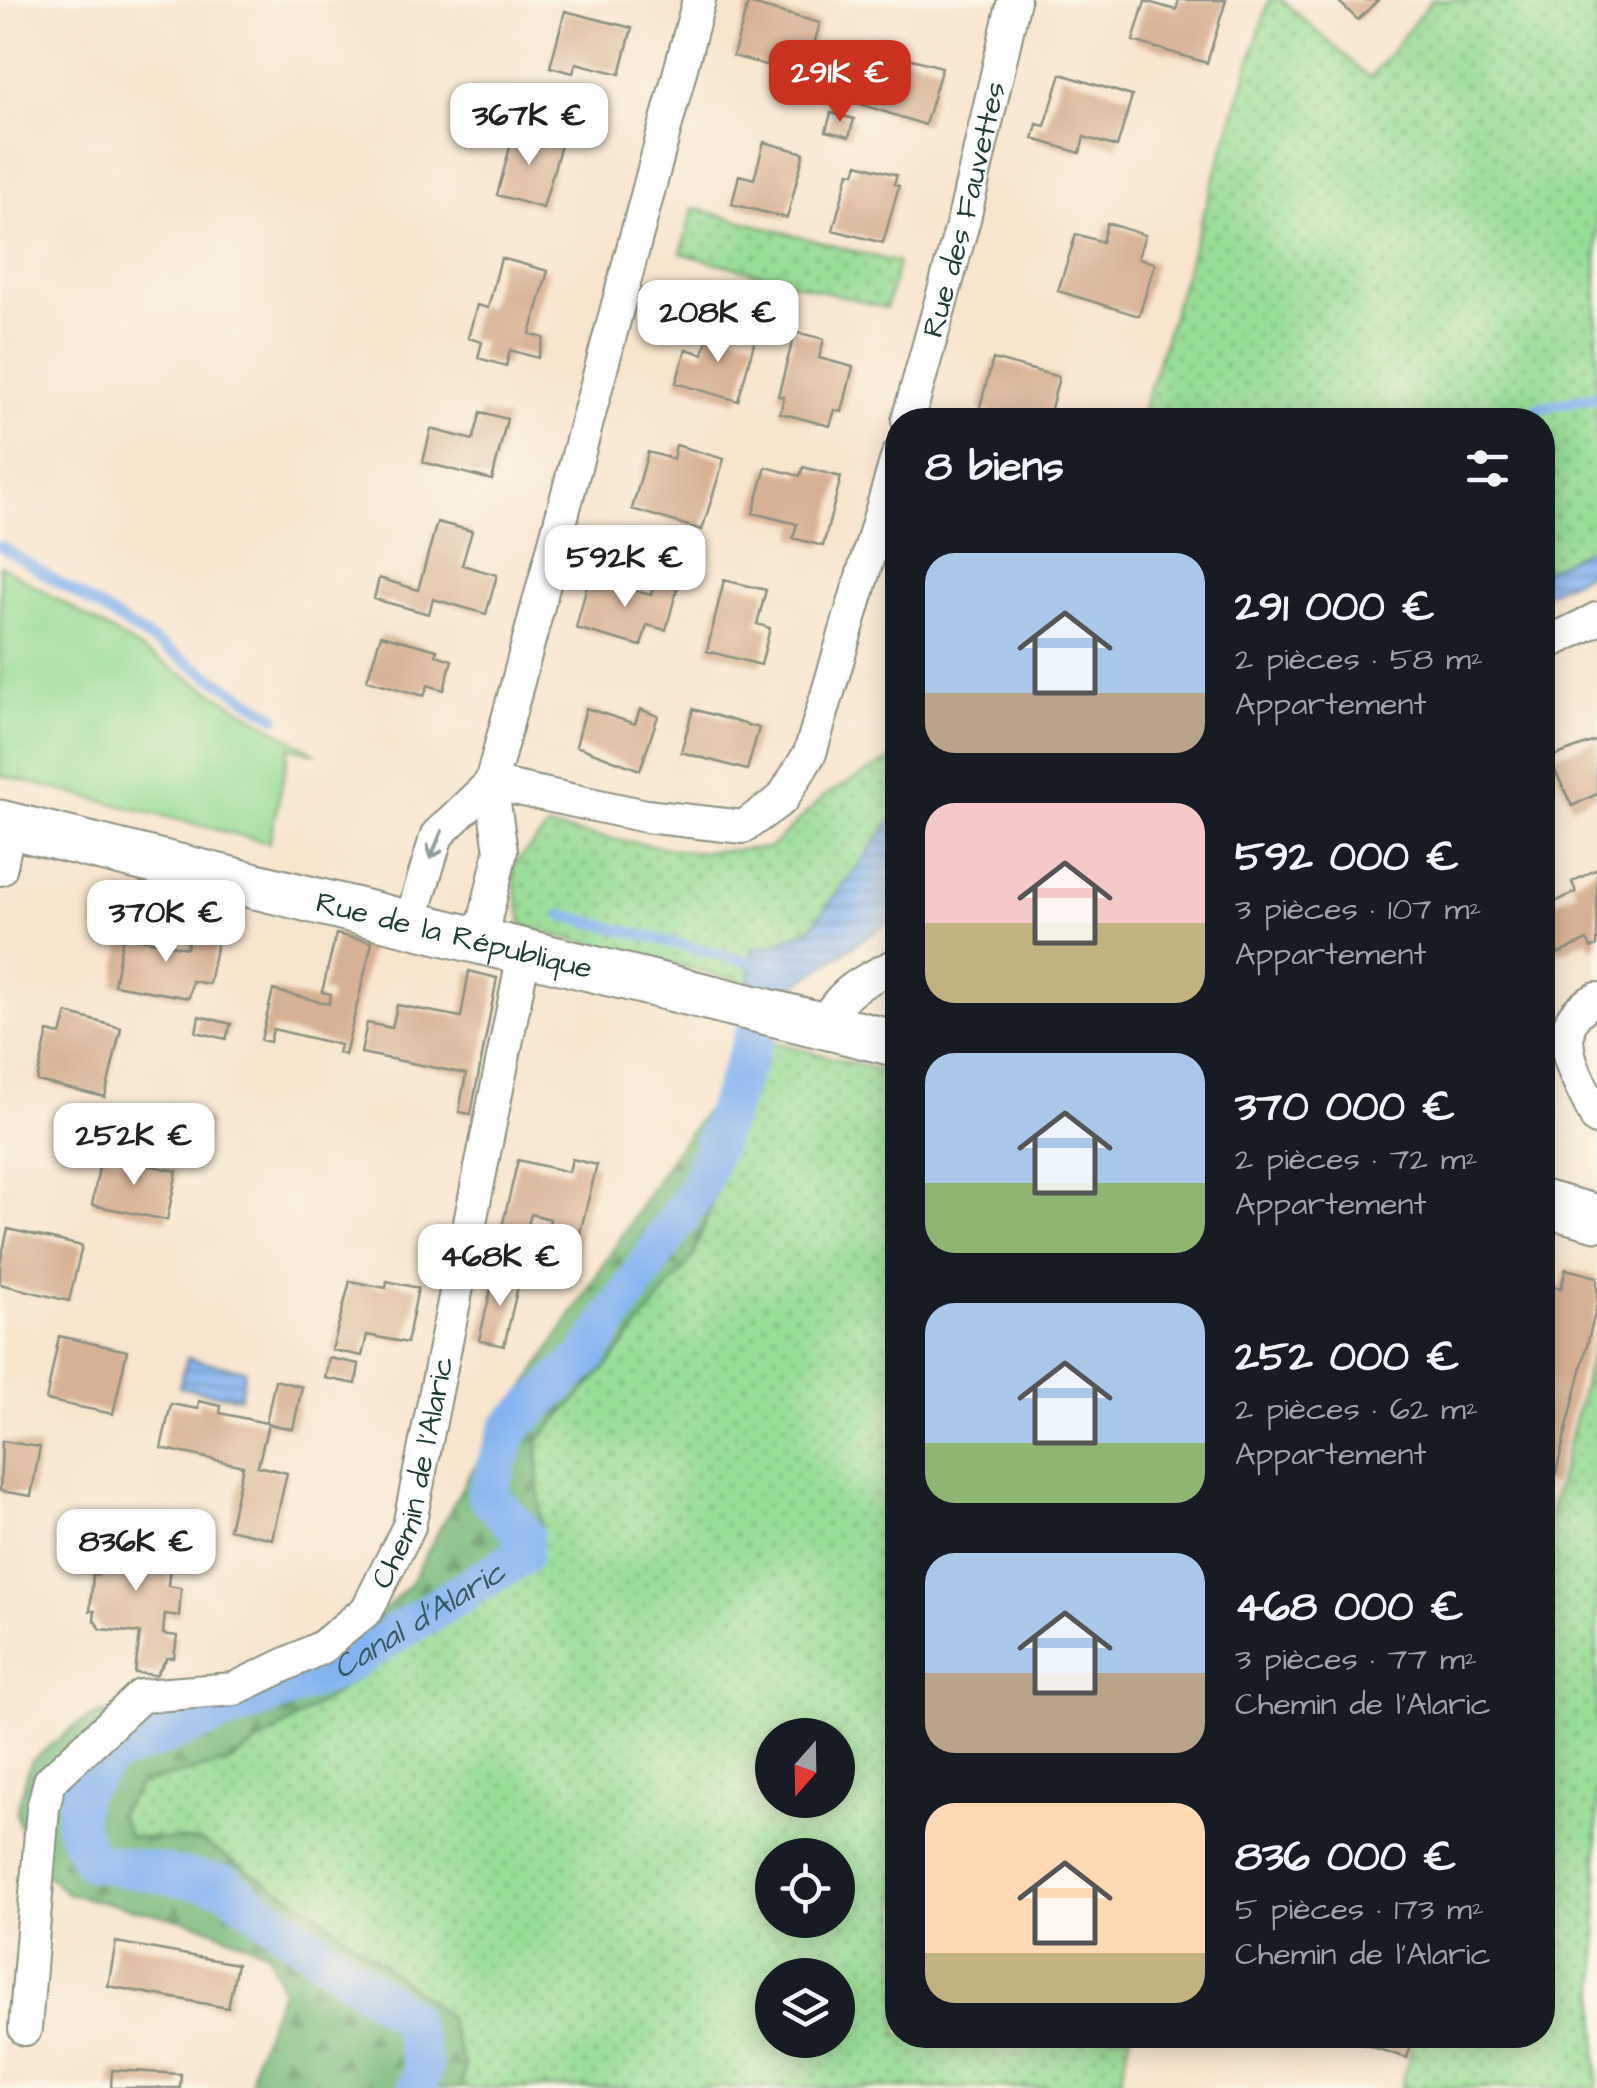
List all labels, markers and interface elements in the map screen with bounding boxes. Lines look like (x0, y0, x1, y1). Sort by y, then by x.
pin: 291K € (759, 40, 921, 125)
text: 291K € (791, 50, 889, 95)
street label: Rue des Fauvettes (912, 78, 1017, 342)
pin: 367K € (448, 83, 610, 168)
text: 367K € (472, 93, 586, 138)
pin: 208K € (637, 280, 799, 365)
text: 208K € (660, 290, 776, 335)
text: 8 biens (925, 439, 1064, 497)
icon: filters (1460, 441, 1515, 496)
pin: 592K € (544, 525, 706, 610)
text: 592K € (567, 535, 683, 580)
text: 291 000 € (1235, 579, 1435, 637)
icon: home (1005, 593, 1125, 713)
text: 2 pièces · 58 m² (1235, 637, 1483, 682)
text: Appartement (1235, 682, 1426, 727)
one-way arrow (426, 829, 444, 860)
text: 592 000 € (1235, 829, 1459, 887)
icon: home (1005, 843, 1125, 963)
pin: 370K € (85, 880, 247, 965)
street label: Rue de la République (312, 882, 597, 990)
text: 3 pièces · 107 m² (1235, 887, 1482, 932)
text: 370K € (109, 890, 223, 935)
text: Appartement (1235, 932, 1426, 977)
text: 370 000 € (1235, 1079, 1455, 1137)
icon: home (1005, 1093, 1125, 1213)
pin: 252K € (53, 1103, 215, 1188)
text: 252K € (76, 1113, 192, 1158)
text: 2 pièces · 72 m² (1235, 1137, 1478, 1182)
text: Appartement (1235, 1182, 1426, 1227)
pin: 468K € (419, 1224, 581, 1309)
text: 468K € (440, 1234, 560, 1279)
text: 252 000 € (1235, 1329, 1459, 1387)
icon: home (1005, 1343, 1125, 1463)
street label: Chemin de l'Alaric (361, 1353, 465, 1596)
text: 2 pièces · 62 m² (1235, 1387, 1478, 1432)
text: Appartement (1235, 1432, 1426, 1477)
pin: 836K € (55, 1509, 217, 1594)
text: 836K € (79, 1519, 193, 1564)
water label: Canal d'Alaric (324, 1550, 515, 1691)
text: 468 000 € (1235, 1579, 1464, 1637)
icon: home (1005, 1593, 1125, 1713)
text: 3 pièces · 77 m² (1235, 1637, 1477, 1682)
text: Chemin de l'Alaric (1235, 1682, 1491, 1727)
north arrow (755, 1718, 855, 1818)
map controls (755, 1718, 855, 2058)
text: 836 000 € (1235, 1829, 1456, 1887)
button: locate (755, 1838, 855, 1938)
icon: home (1005, 1843, 1125, 1963)
text: 5 pièces · 173 m² (1235, 1887, 1484, 1932)
text: Chemin de l'Alaric (1235, 1932, 1491, 1977)
button: layers (755, 1958, 855, 2058)

